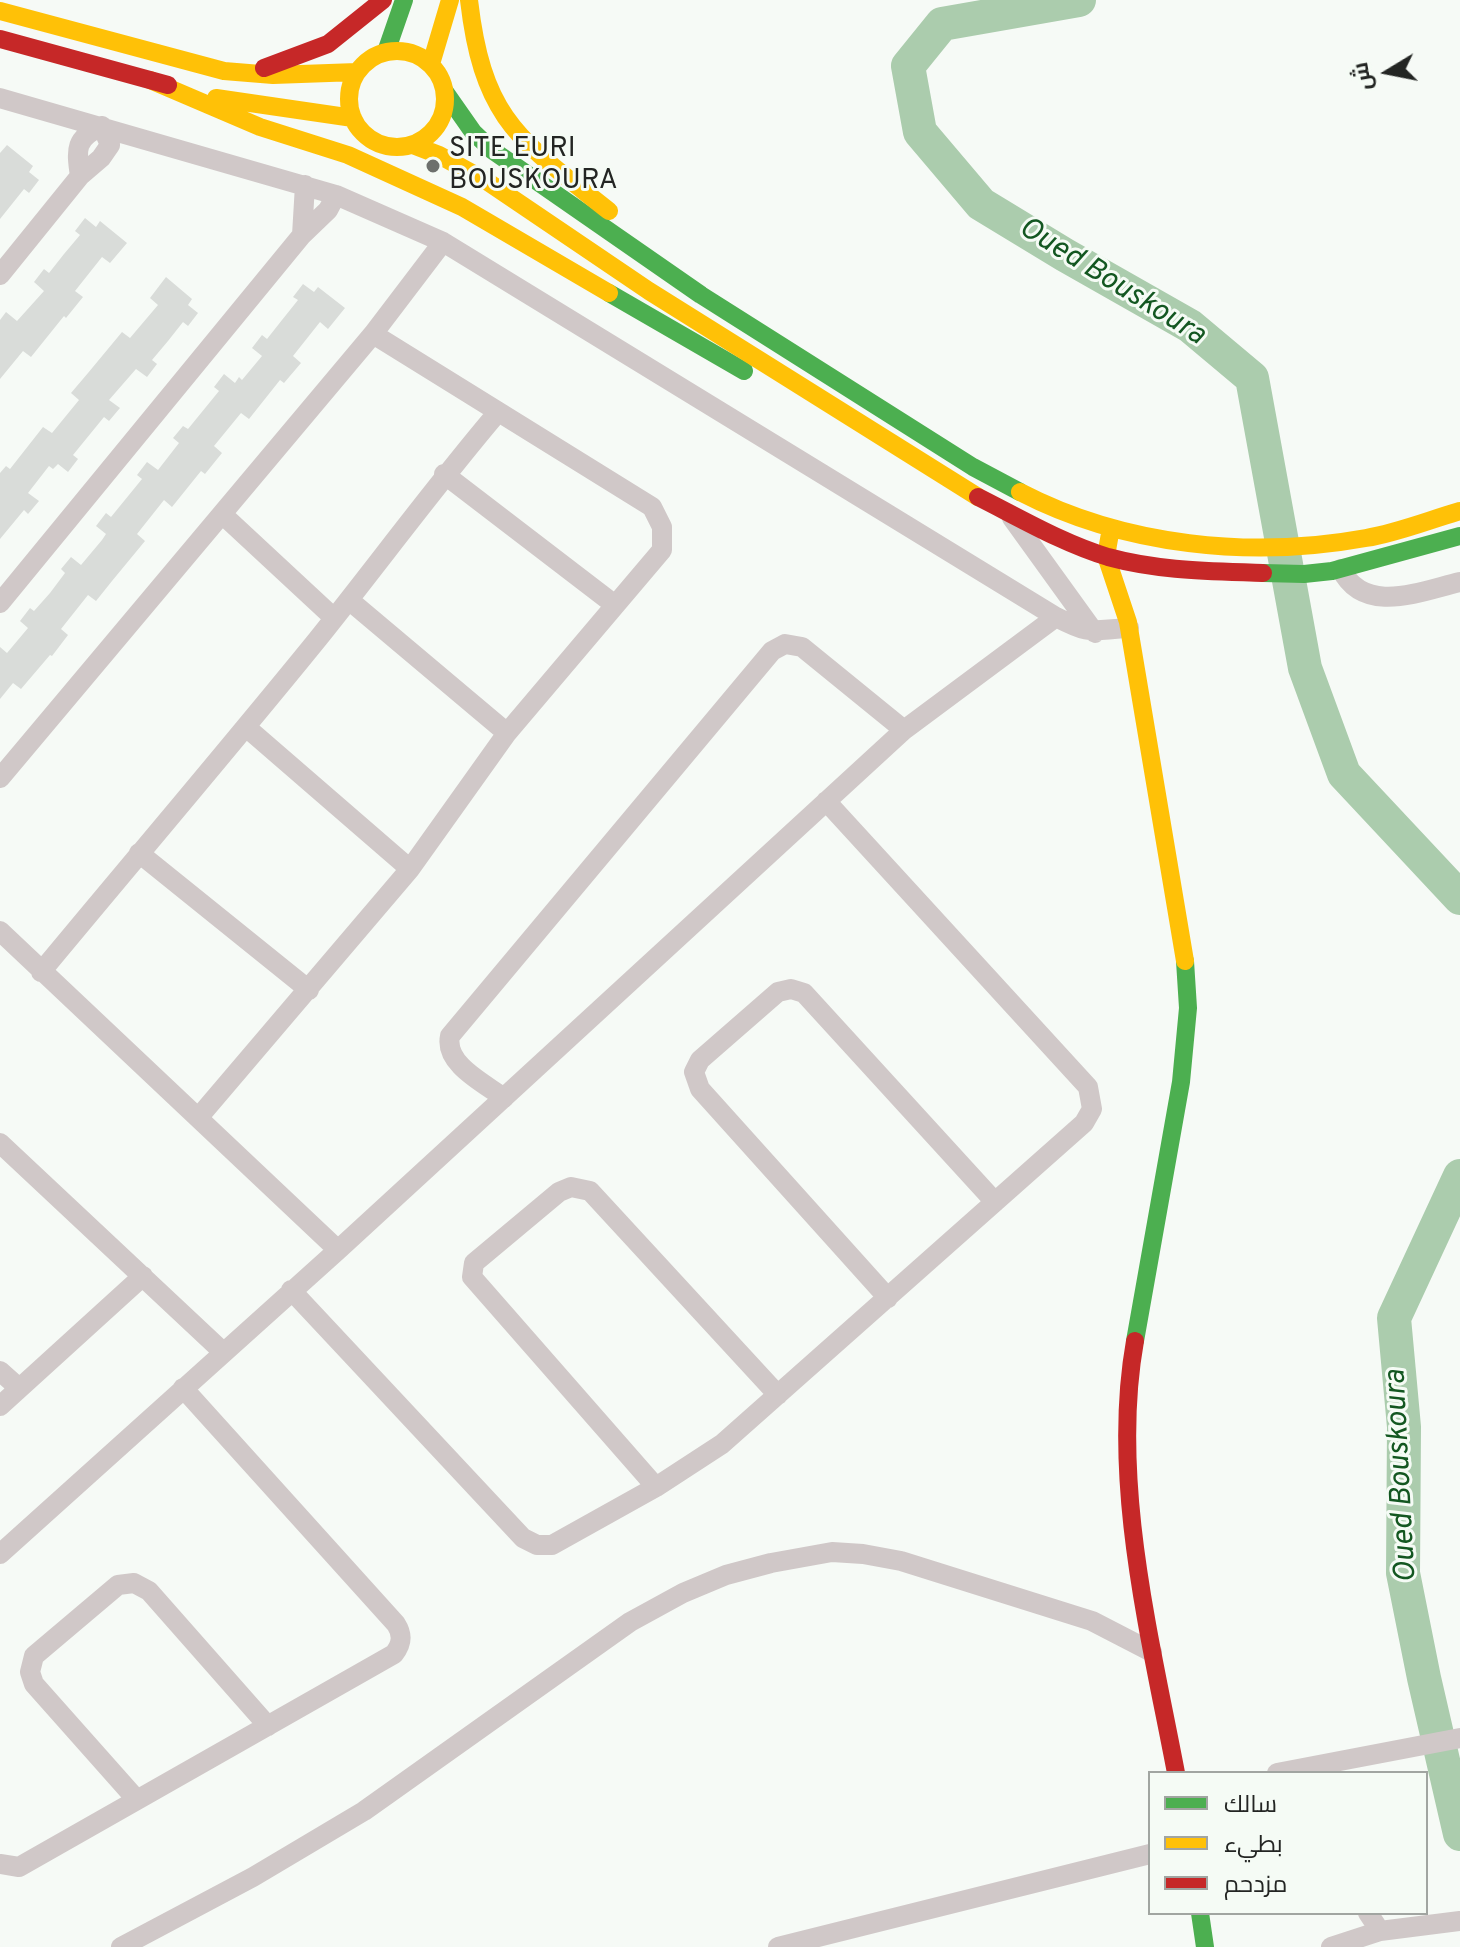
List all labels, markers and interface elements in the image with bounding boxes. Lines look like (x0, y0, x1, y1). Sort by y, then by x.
north arrow (1348, 32, 1428, 112)
text: ش (1348, 60, 1380, 93)
place label: SITE EURI BOUSKOURA (449, 133, 618, 199)
marker: SITE EURI BOUSKOURA (424, 157, 442, 175)
water label: Oued Bouskoura (1011, 211, 1211, 355)
water label: Oued Bouskoura (1379, 1368, 1427, 1584)
legend (1148, 1771, 1428, 1915)
text: سالك (1224, 1791, 1277, 1821)
text: بطيء (1224, 1831, 1283, 1861)
text: مزدحم (1224, 1871, 1287, 1901)

